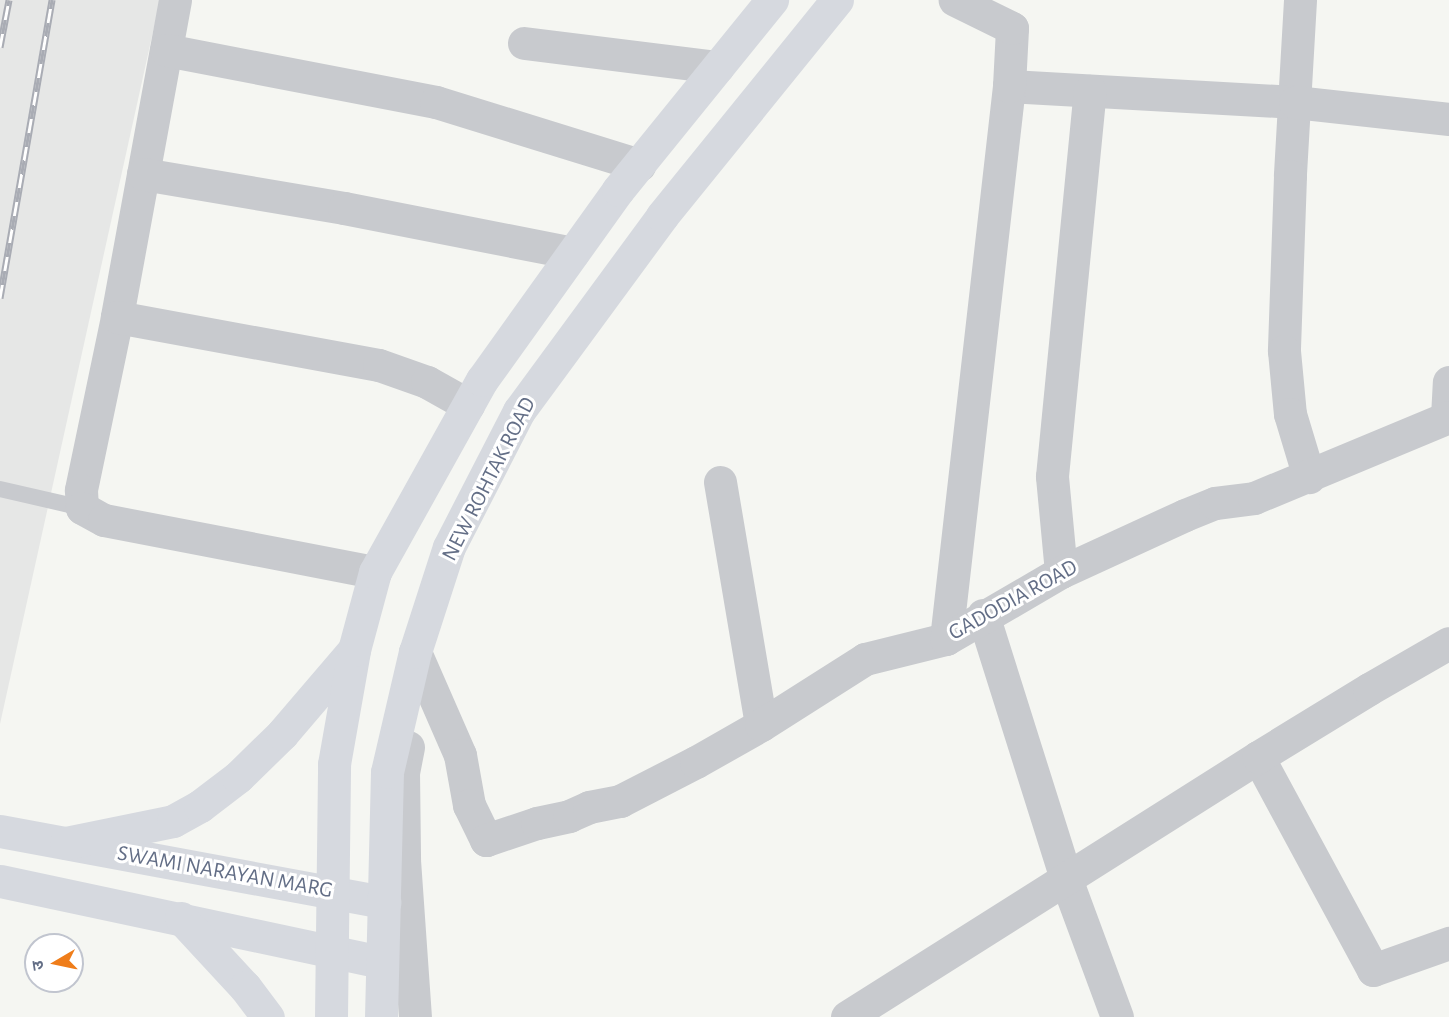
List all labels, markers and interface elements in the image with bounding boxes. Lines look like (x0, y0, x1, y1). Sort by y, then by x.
street label: NEW ROHTAK ROAD (436, 393, 542, 565)
street label: GADODIA ROAD (944, 554, 1082, 646)
street label: SWAMI NARAYAN MARG (115, 840, 335, 904)
north arrow (24, 933, 84, 993)
text: उ (30, 960, 47, 971)

